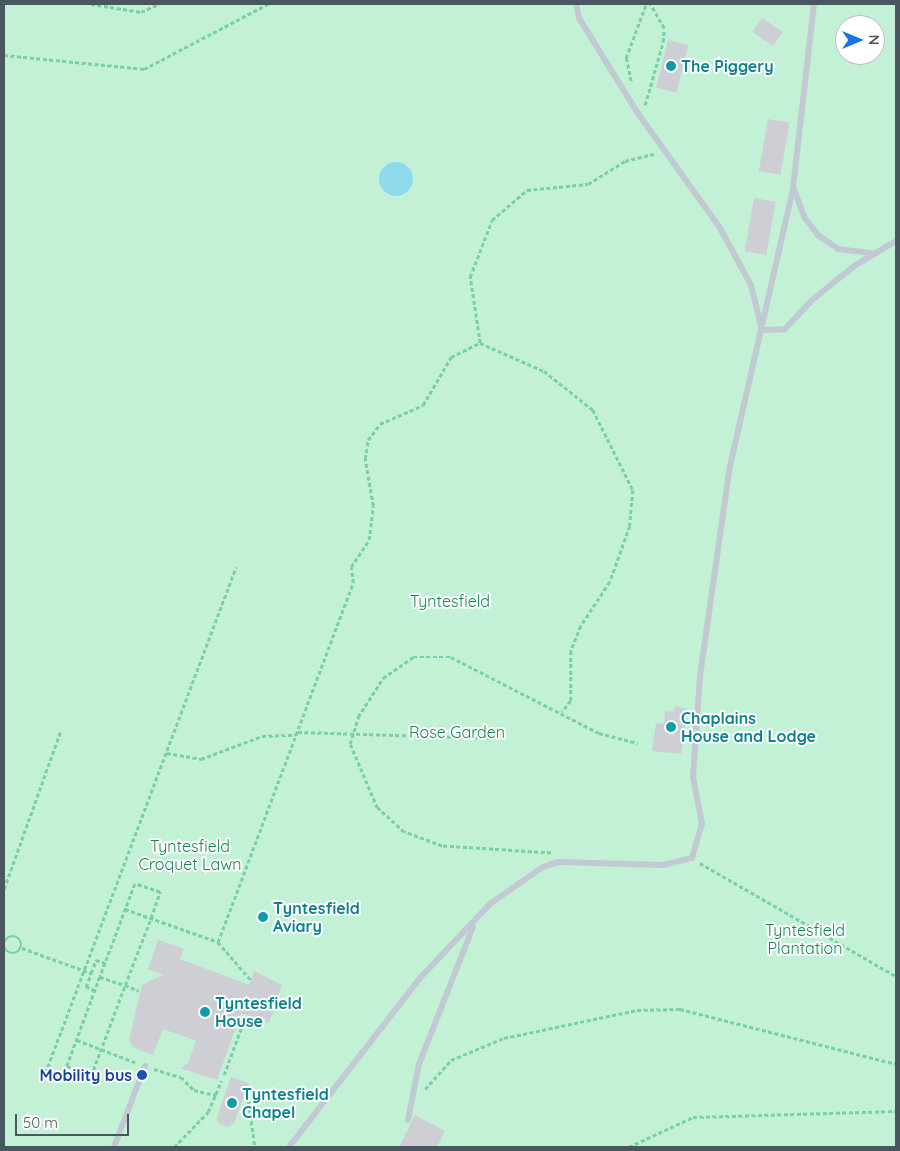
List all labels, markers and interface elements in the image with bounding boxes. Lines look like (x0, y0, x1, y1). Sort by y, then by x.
north arrow (835, 15, 885, 65)
text: N (865, 35, 883, 45)
place label: The Piggery (681, 56, 774, 76)
marker: The Piggery (665, 60, 677, 72)
park label: Tyntesfield (410, 591, 490, 611)
place label: Chaplains House and Lodge (681, 708, 816, 746)
marker: Chaplains House and Lodge (665, 721, 677, 733)
park label: Rose Garden (409, 722, 505, 742)
park label: Tyntesfield Croquet Lawn (139, 836, 241, 874)
place label: Tyntesfield Aviary (273, 898, 360, 936)
marker: Tyntesfield Aviary (257, 911, 269, 923)
park label: Tyntesfield Plantation (765, 920, 845, 958)
place label: Tyntesfield House (215, 993, 302, 1031)
marker: Tyntesfield House (199, 1006, 211, 1018)
place label: Mobility bus (39, 1065, 132, 1085)
marker: Mobility bus (136, 1069, 148, 1081)
place label: Tyntesfield Chapel (242, 1084, 329, 1122)
marker: Tyntesfield Chapel (226, 1097, 238, 1109)
scale bar (18, 1104, 131, 1136)
text: 50 m (23, 1113, 58, 1132)

